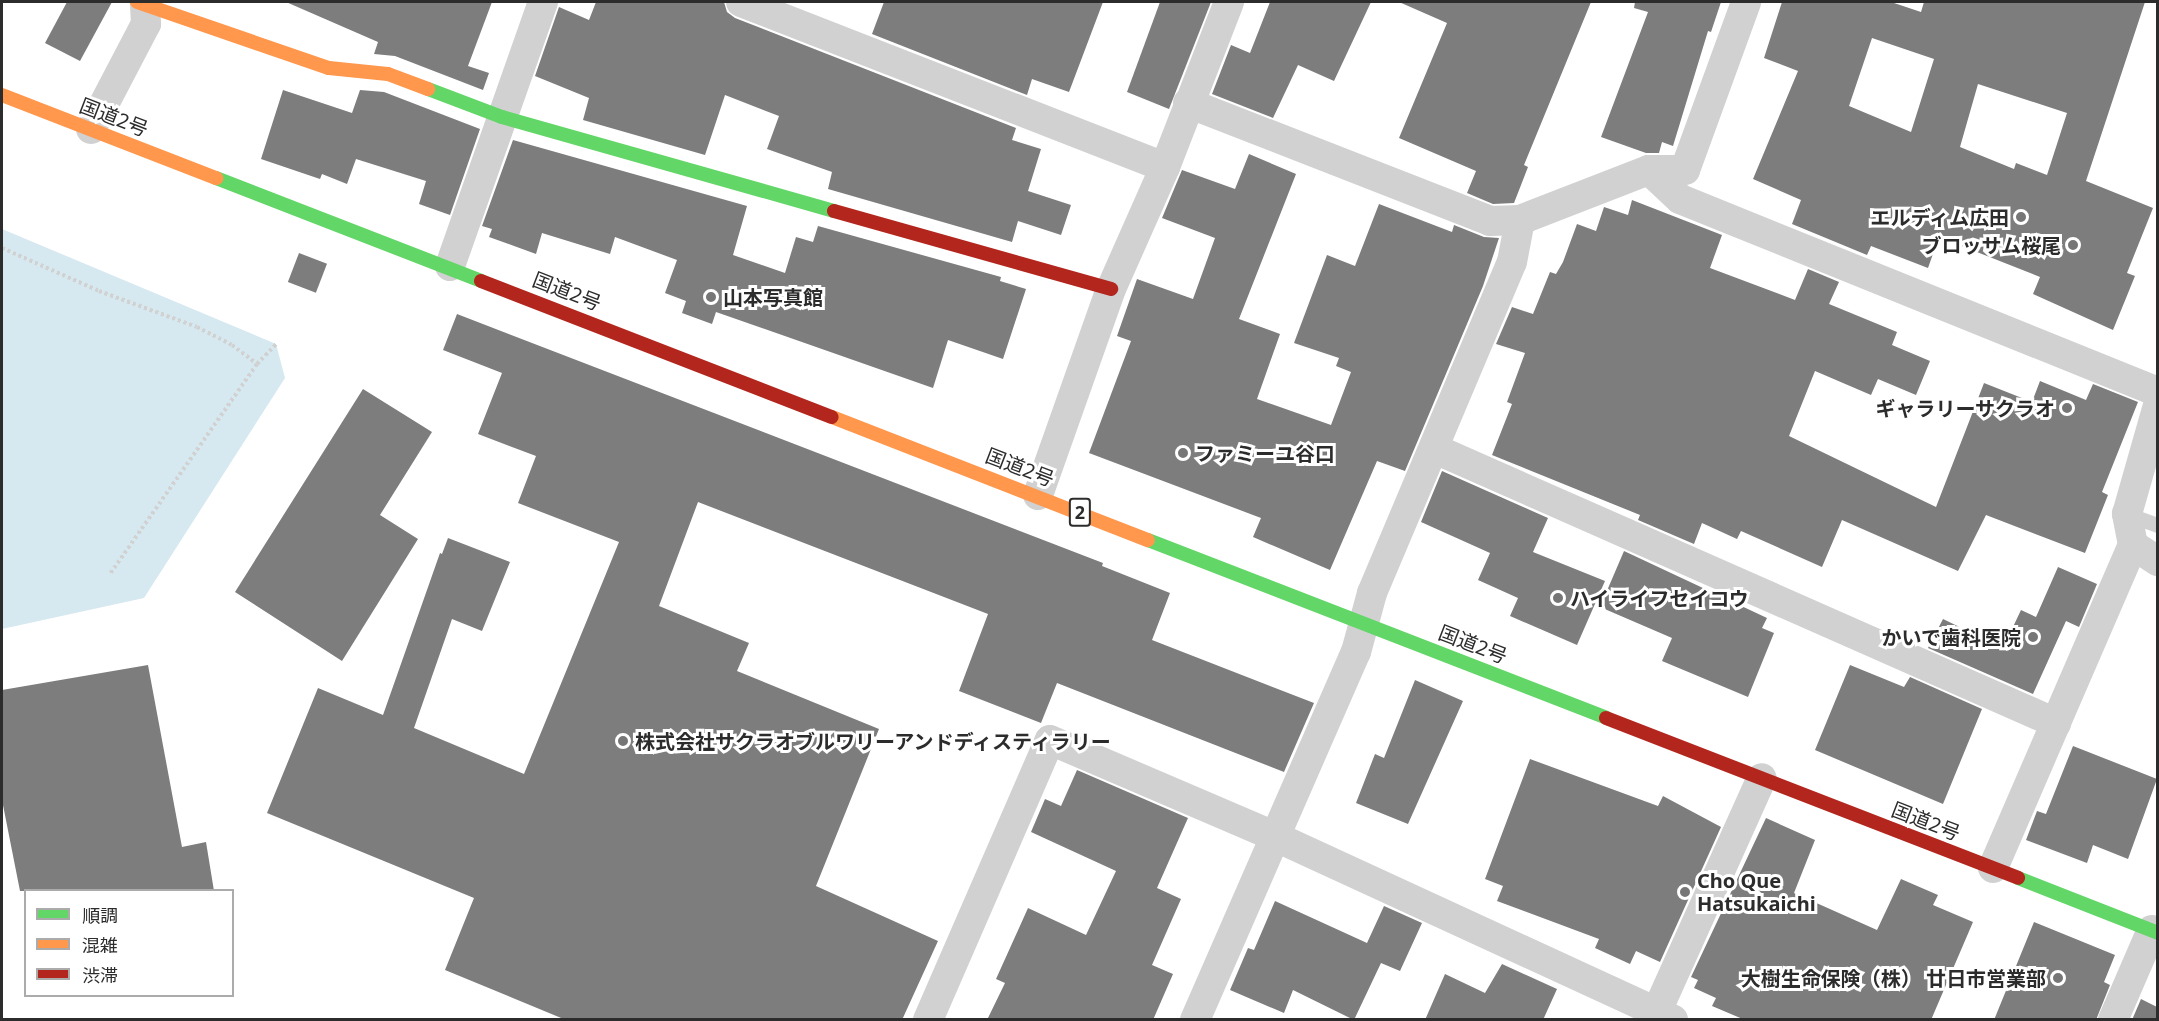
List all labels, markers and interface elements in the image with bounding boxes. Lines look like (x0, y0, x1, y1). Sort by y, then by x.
street label: 国道2号 (76, 93, 152, 141)
place label: エルディム広田 (1869, 205, 2009, 229)
marker: エルディム広田 (2014, 210, 2028, 224)
place label: ブロッサム桜尾 (1921, 233, 2061, 257)
marker: ブロッサム桜尾 (2066, 238, 2080, 252)
street label: 国道2号 (529, 267, 605, 315)
place label: 山本写真館 (723, 285, 823, 309)
marker: 山本写真館 (704, 290, 718, 304)
place label: ギャラリーサクラオ (1875, 396, 2055, 420)
marker: ギャラリーサクラオ (2060, 401, 2074, 415)
place label: ファミーユ谷口 (1195, 441, 1335, 465)
street label: 国道2号 (982, 443, 1058, 491)
marker: ファミーユ谷口 (1176, 446, 1190, 460)
road number: 2 (1068, 497, 1092, 527)
place label: ハイライフセイコウ (1570, 586, 1750, 610)
marker: ハイライフセイコウ (1551, 591, 1565, 605)
street label: 国道2号 (1435, 620, 1511, 668)
place label: かいで歯科医院 (1881, 625, 2021, 649)
marker: かいで歯科医院 (2026, 630, 2040, 644)
place label: 株式会社サクラオブルワリーアンドディスティラリー (635, 729, 1115, 753)
marker: 株式会社サクラオブルワリーアンドディスティラリー (616, 734, 630, 748)
street label: 国道2号 (1888, 797, 1964, 845)
place label: Cho Que Hatsukaichi (1697, 868, 1816, 915)
marker: Cho Que Hatsukaichi (1678, 885, 1692, 899)
legend (24, 889, 234, 997)
text: 順調 (82, 903, 118, 927)
text: 混雑 (82, 933, 118, 957)
text: 渋滞 (82, 963, 118, 987)
place label: 大樹生命保険（株） 廿日市営業部 (1741, 966, 2046, 990)
marker: 大樹生命保険（株） 廿日市営業部 (2051, 971, 2065, 985)

